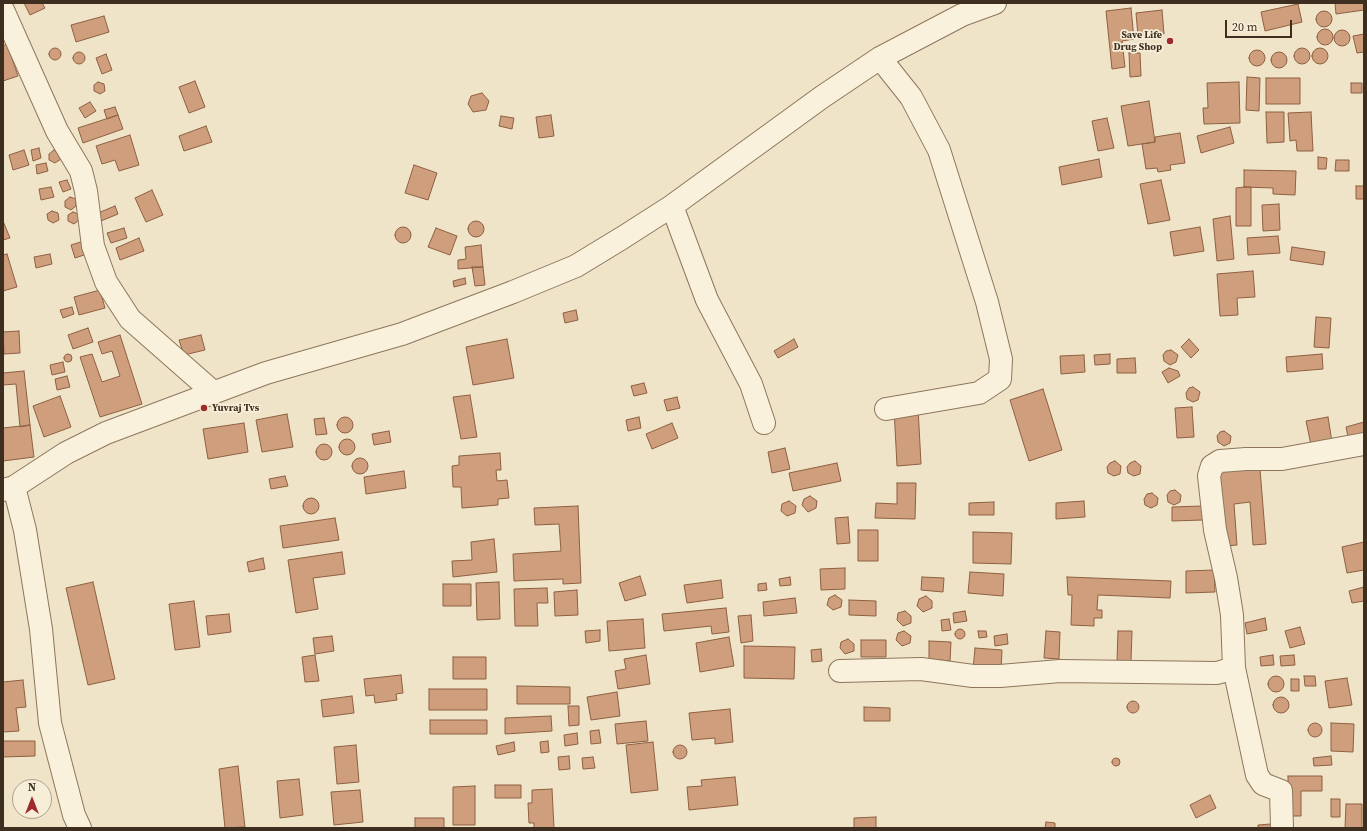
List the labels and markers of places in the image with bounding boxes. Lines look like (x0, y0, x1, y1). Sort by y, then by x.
place label: Save Life Drug Shop (1113, 29, 1162, 52)
marker: Save Life Drug Shop (1165, 36, 1175, 46)
place label: Yuvraj Tvs (212, 402, 259, 414)
marker: Yuvraj Tvs (199, 403, 209, 413)

